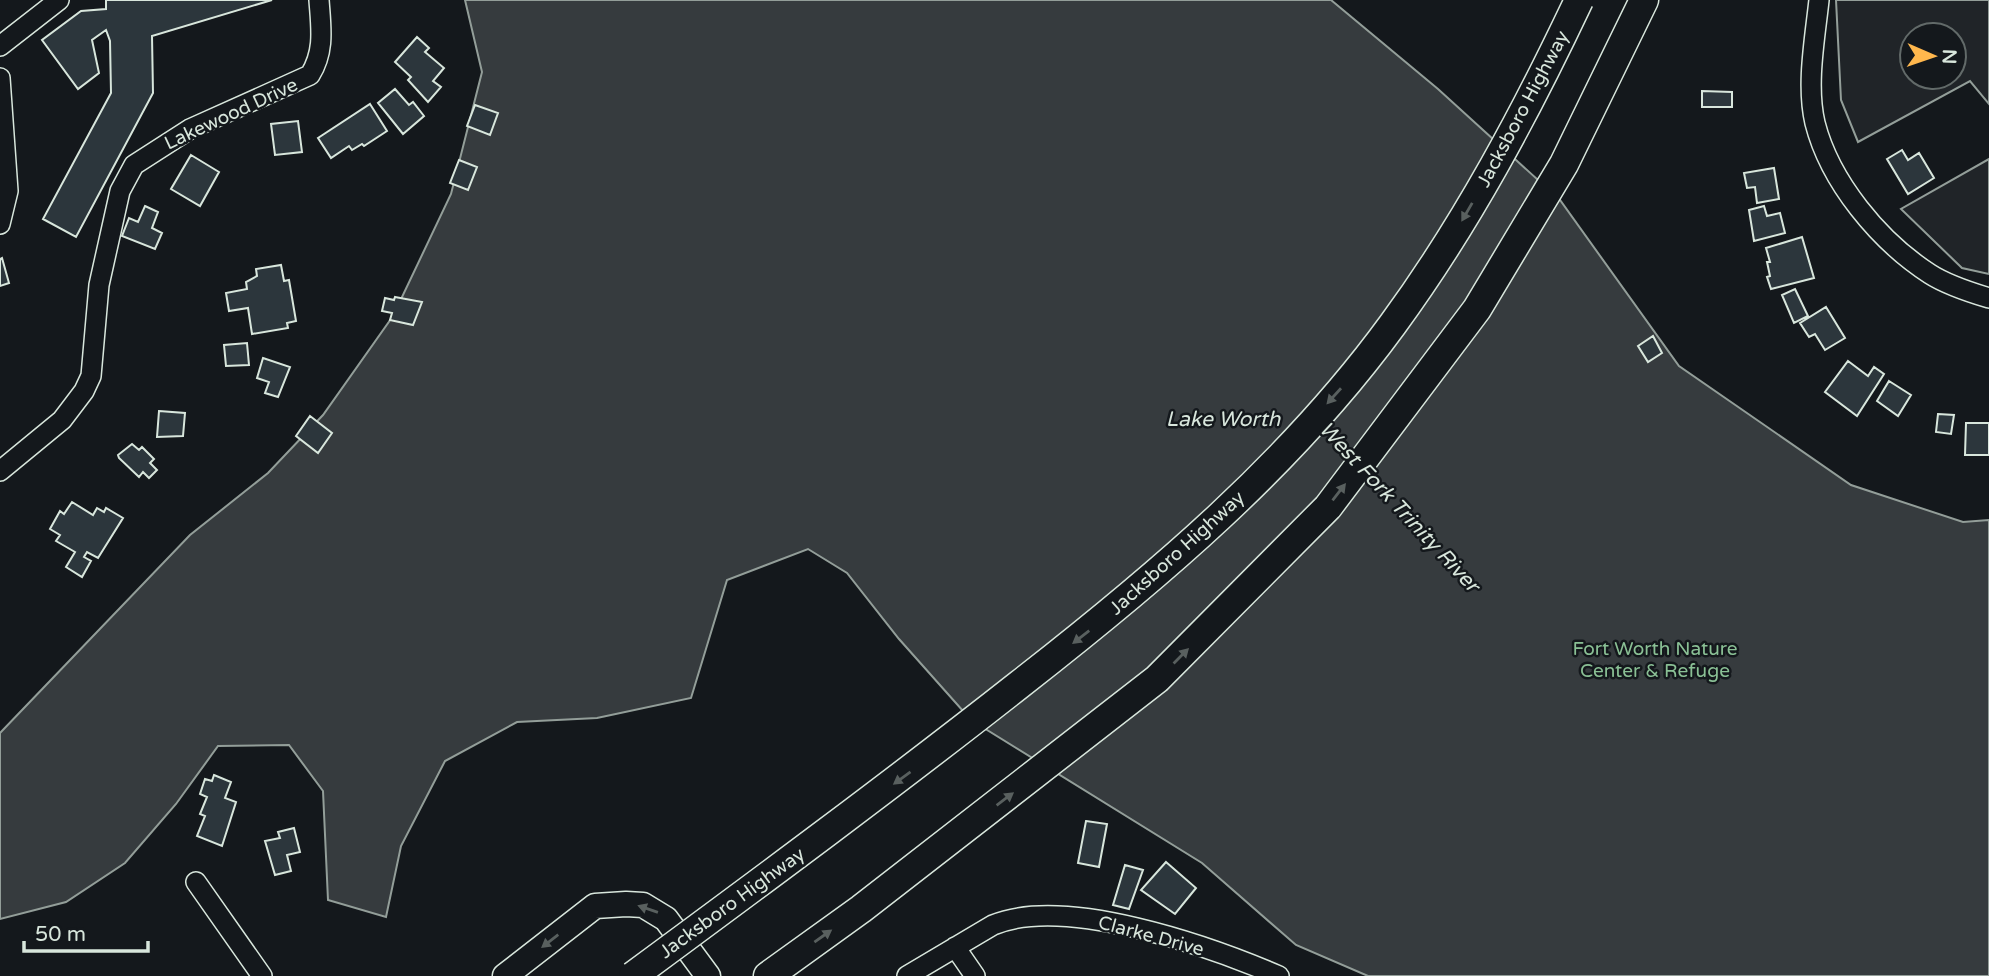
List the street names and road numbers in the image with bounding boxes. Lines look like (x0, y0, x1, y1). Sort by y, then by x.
street label: Jacksboro Highway (1472, 27, 1574, 191)
street label: Lakewood Drive (161, 74, 301, 154)
street label: Jacksboro Highway (1105, 487, 1249, 619)
street label: Jacksboro Highway (655, 843, 809, 963)
street label: Clarke Drive (1096, 911, 1206, 961)

